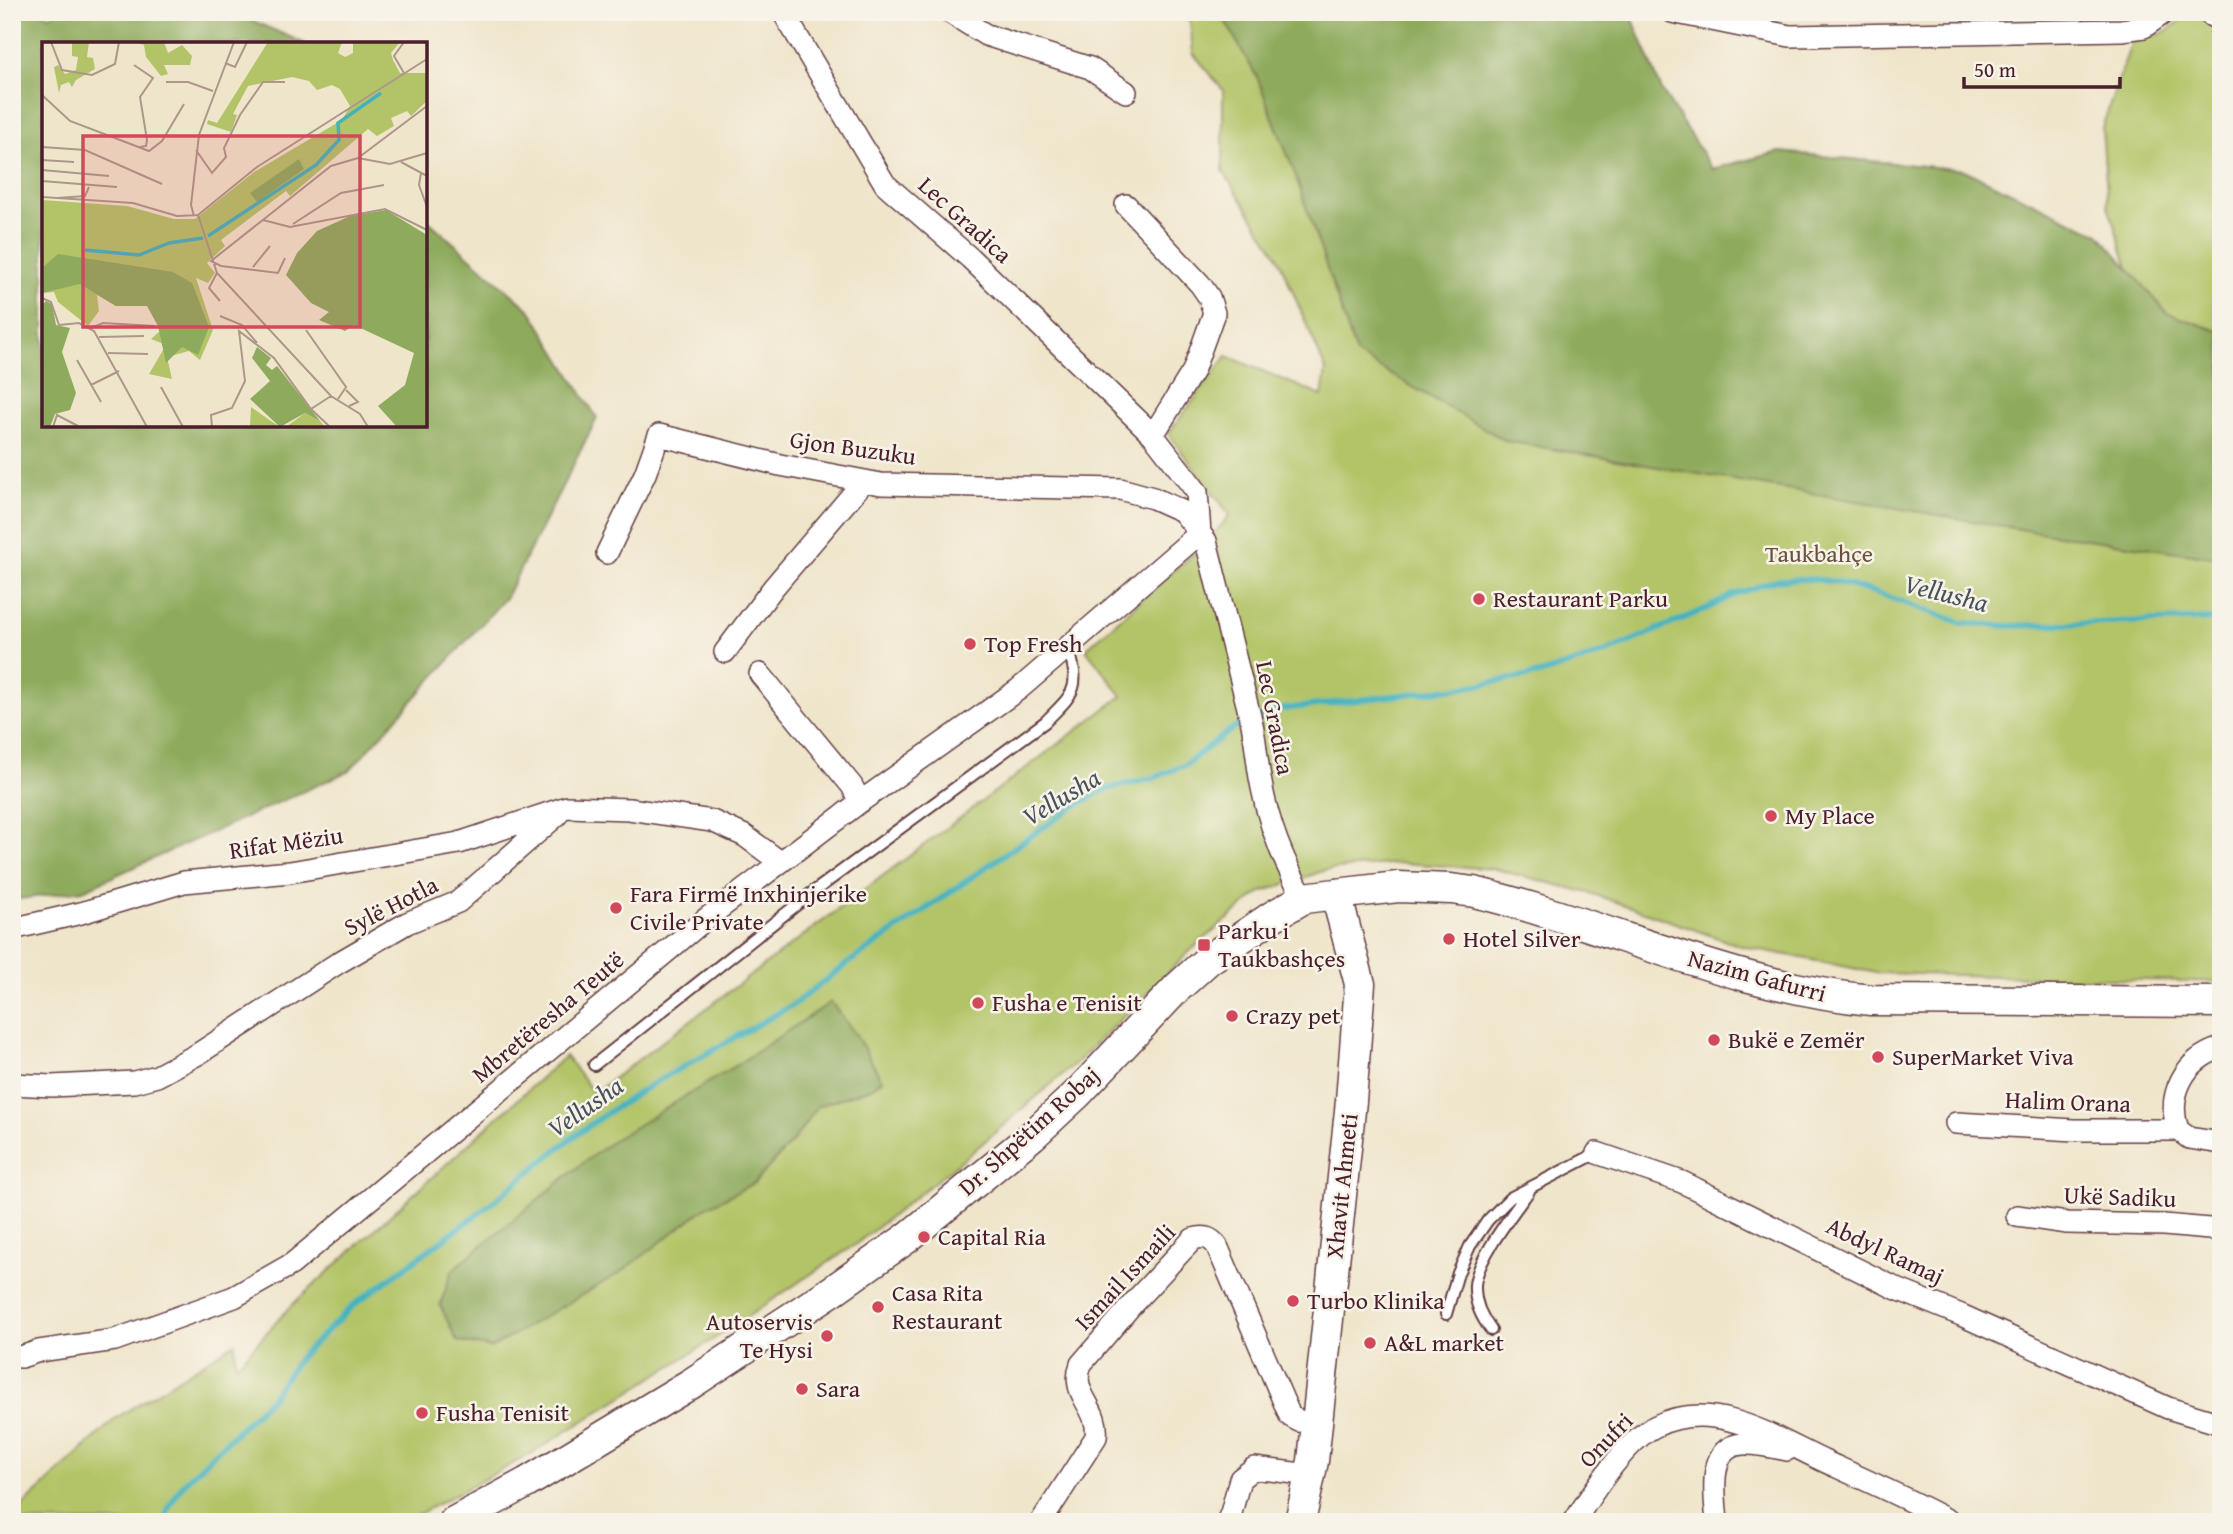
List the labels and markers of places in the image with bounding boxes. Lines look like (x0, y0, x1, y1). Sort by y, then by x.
place label: Restaurant Parku (1493, 581, 1668, 616)
marker: Restaurant Parku (1471, 591, 1487, 607)
place label: Top Fresh (984, 626, 1083, 661)
marker: Top Fresh (962, 636, 978, 652)
place label: My Place (1785, 798, 1875, 833)
marker: My Place (1763, 808, 1779, 824)
place label: Fara Firmë Inxhinjerike Civile Private (630, 876, 867, 939)
marker: Fara Firmë Inxhinjerike Civile Private (608, 900, 624, 916)
place label: Parku i Taukbashçes (1218, 913, 1345, 976)
place label: Hotel Silver (1463, 921, 1581, 956)
marker: Hotel Silver (1441, 931, 1457, 947)
marker: Parku i Taukbashçes (1196, 937, 1212, 953)
place label: Fusha e Tenisit (992, 985, 1142, 1020)
marker: Fusha e Tenisit (970, 995, 986, 1011)
place label: Crazy pet (1246, 998, 1341, 1033)
marker: Crazy pet (1224, 1008, 1240, 1024)
place label: Bukë e Zemër (1728, 1022, 1865, 1057)
marker: Bukë e Zemër (1706, 1032, 1722, 1048)
place label: SuperMarket Viva (1892, 1039, 2074, 1074)
marker: SuperMarket Viva (1870, 1049, 1886, 1065)
place label: Capital Ria (938, 1219, 1046, 1254)
marker: Capital Ria (916, 1229, 932, 1245)
place label: Casa Rita Restaurant (892, 1275, 1003, 1338)
place label: Turbo Klinika (1307, 1283, 1445, 1318)
marker: Turbo Klinika (1285, 1293, 1301, 1309)
marker: Casa Rita Restaurant (870, 1299, 886, 1315)
place label: Autoservis Te Hysi (706, 1304, 813, 1367)
place label: A&L market (1384, 1325, 1505, 1360)
marker: Autoservis Te Hysi (819, 1328, 835, 1344)
marker: A&L market (1362, 1335, 1378, 1351)
place label: Sara (816, 1371, 861, 1406)
marker: Sara (794, 1381, 810, 1397)
place label: Fusha Tenisit (436, 1395, 570, 1430)
marker: Fusha Tenisit (414, 1405, 430, 1421)

